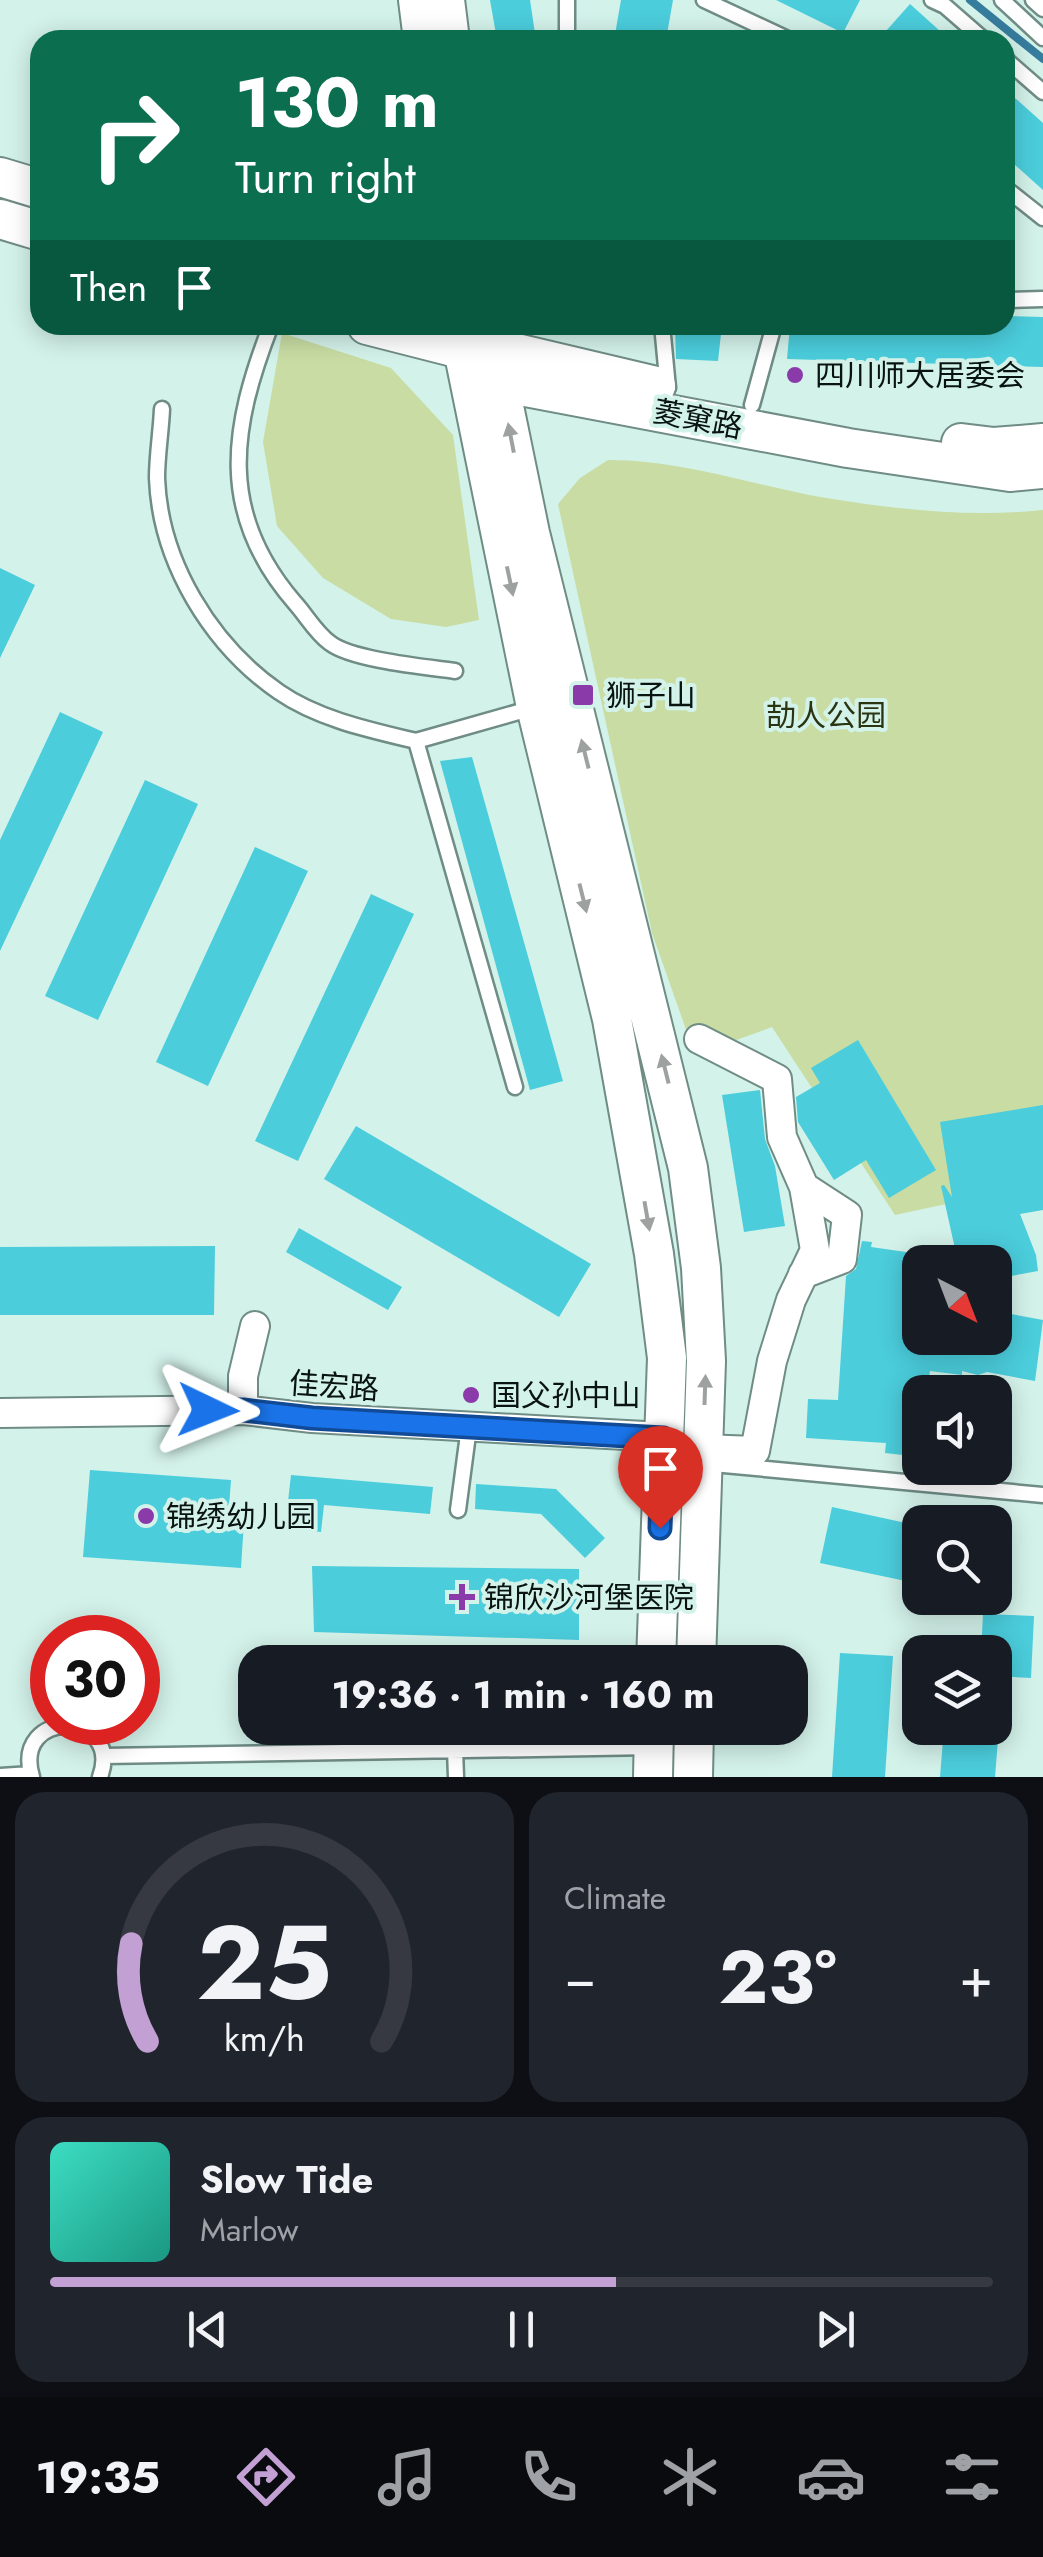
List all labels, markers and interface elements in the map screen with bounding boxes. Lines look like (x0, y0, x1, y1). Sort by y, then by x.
text: 130 m (235, 52, 439, 153)
icon: right (70, 70, 200, 200)
text: Turn right (235, 145, 416, 210)
text: Then (70, 260, 147, 315)
icon: arrive (167, 260, 222, 315)
place label: 四川师大居委会 (815, 354, 1025, 397)
marker: 四川师大居委会 (784, 364, 806, 386)
street label: 菱窠路 (650, 389, 746, 449)
one-way arrow (502, 422, 518, 453)
one-way arrow (502, 566, 518, 597)
place label: 狮子山 (606, 674, 696, 717)
marker: 狮子山 (570, 682, 596, 708)
park label: 劼人公园 (766, 694, 886, 737)
one-way arrow (577, 738, 593, 769)
one-way arrow (575, 883, 591, 914)
one-way arrow (657, 1053, 673, 1084)
one-way arrow (640, 1201, 655, 1232)
north arrow (902, 1245, 1012, 1355)
map controls (902, 1245, 1012, 1745)
position arrow (156, 1358, 260, 1462)
street label: 佳宏路 (288, 1361, 380, 1411)
place label: 国父孙中山 (491, 1374, 641, 1417)
one-way arrow (697, 1374, 713, 1406)
button: sound (902, 1375, 1012, 1485)
marker: 国父孙中山 (460, 1384, 482, 1406)
pin (618, 1426, 703, 1529)
icon: arrive (633, 1441, 688, 1496)
place label: 锦绣幼儿园 (166, 1495, 316, 1538)
marker: 锦绣幼儿园 (135, 1505, 157, 1527)
button: search (902, 1505, 1012, 1615)
place label: 锦欣沙河堡医院 (484, 1576, 694, 1619)
marker: 锦欣沙河堡医院 (449, 1584, 475, 1610)
speed limit sign: 30 (30, 1615, 160, 1745)
button: layers (902, 1635, 1012, 1745)
text: 19:36 · 1 min · 160 m (332, 1667, 714, 1722)
text: Climate (564, 1875, 666, 1921)
text: 25 (197, 1888, 332, 2038)
text: 23° (719, 1923, 837, 2031)
text: − (564, 1938, 596, 2018)
text: + (959, 1938, 993, 2018)
text: km/h (224, 2013, 305, 2064)
text: Slow Tide (200, 2152, 373, 2207)
text: Marlow (200, 2207, 298, 2253)
icon: previous (180, 2302, 235, 2357)
icon: pause (494, 2302, 549, 2357)
icon: next (808, 2302, 863, 2357)
icon: directions (231, 2442, 301, 2512)
icon: music (372, 2442, 442, 2512)
icon: phone (514, 2442, 584, 2512)
icon: climate (655, 2442, 725, 2512)
icon: car (796, 2442, 866, 2512)
icon: filters (937, 2442, 1007, 2512)
text: 19:35 (36, 2445, 160, 2510)

